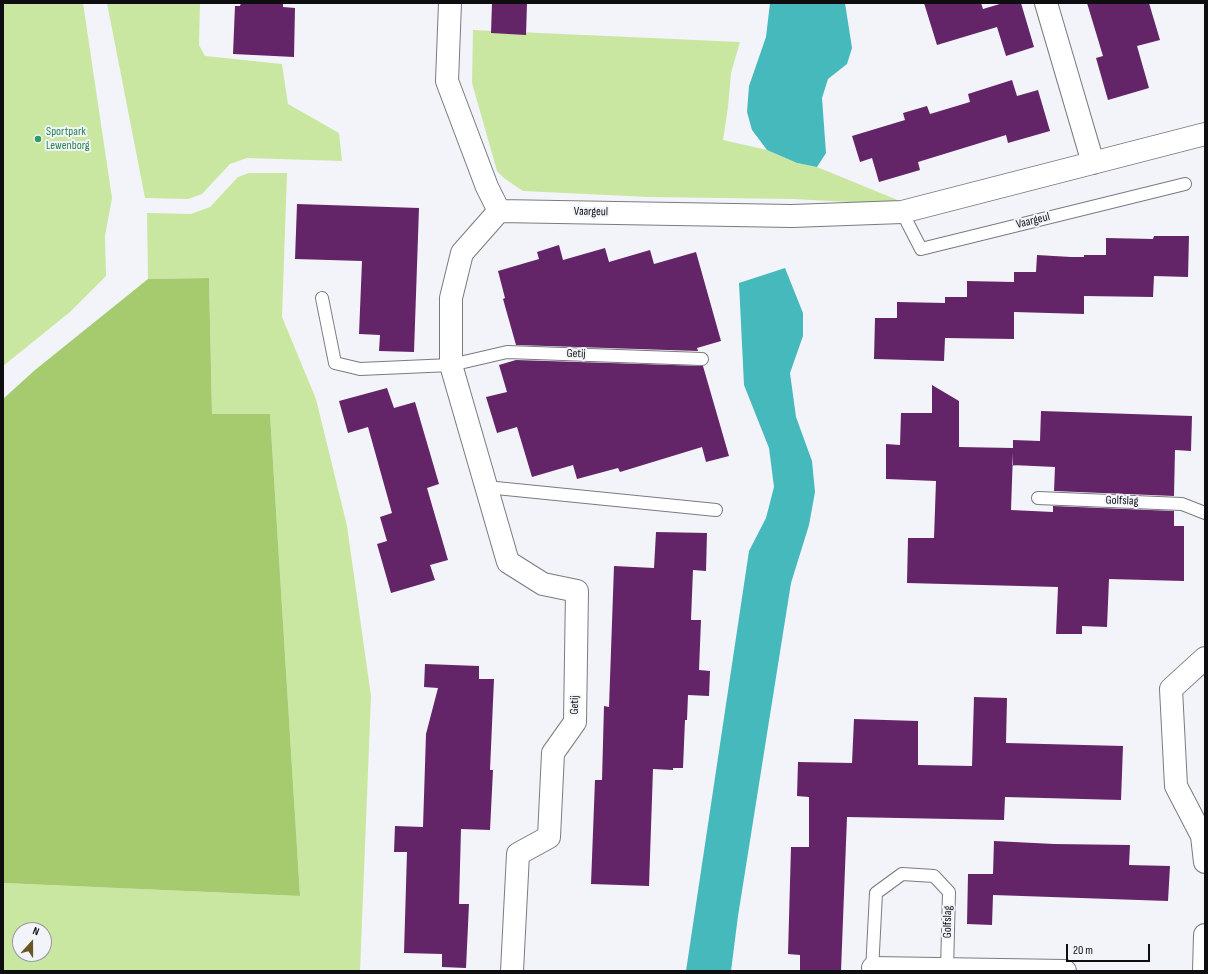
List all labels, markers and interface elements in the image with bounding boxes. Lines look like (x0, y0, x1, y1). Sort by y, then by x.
place label: Sportpark Lewenborg (46, 125, 90, 153)
marker: Sportpark Lewenborg (33, 134, 43, 144)
street label: Vaargeul (574, 205, 608, 219)
street label: Vaargeul (1015, 210, 1051, 232)
street label: Getij (566, 346, 586, 362)
street label: Golfslag (1105, 493, 1139, 509)
street label: Getij (568, 695, 582, 715)
street label: Golfslag (941, 906, 955, 938)
north arrow (12, 922, 52, 962)
text: N (31, 924, 41, 938)
scale bar (1068, 936, 1152, 962)
text: 20 m (1073, 943, 1093, 958)

